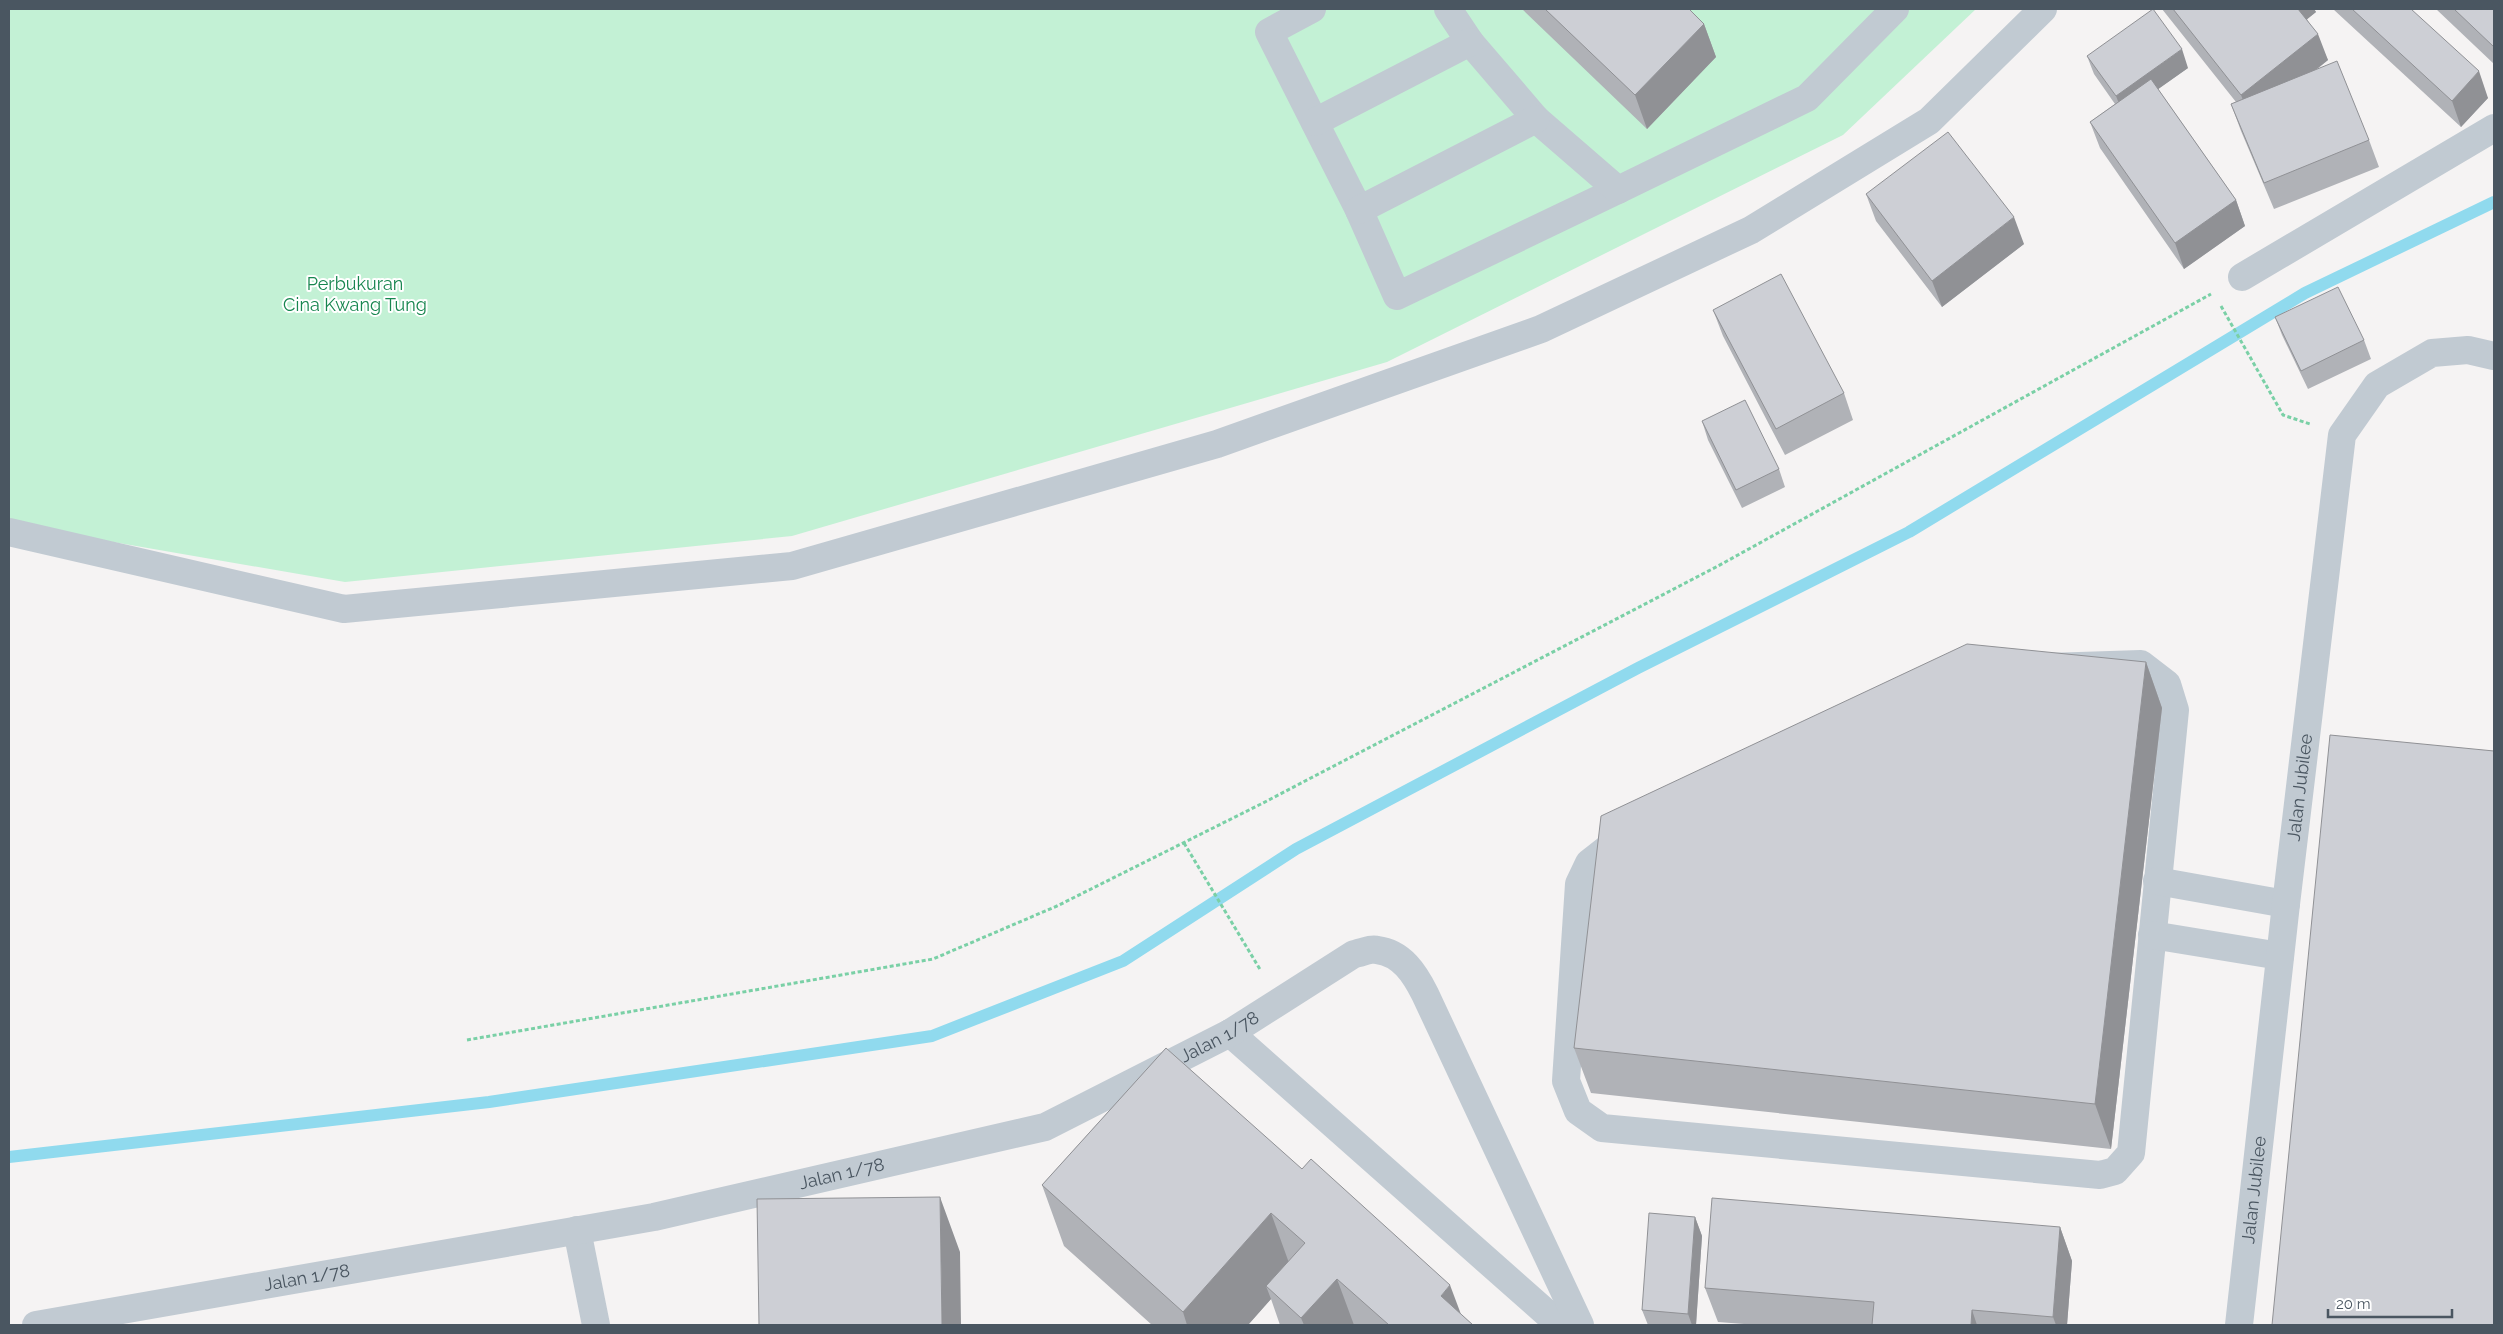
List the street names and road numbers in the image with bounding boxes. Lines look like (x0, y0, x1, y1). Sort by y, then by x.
street label: Jalan Jubilee (2283, 732, 2316, 842)
street label: Jalan 1/78 (1176, 1006, 1263, 1067)
street label: Jalan Jubilee (2237, 1135, 2270, 1245)
street label: Jalan 1/78 (797, 1153, 886, 1193)
street label: Jalan 1/78 (262, 1259, 351, 1295)

